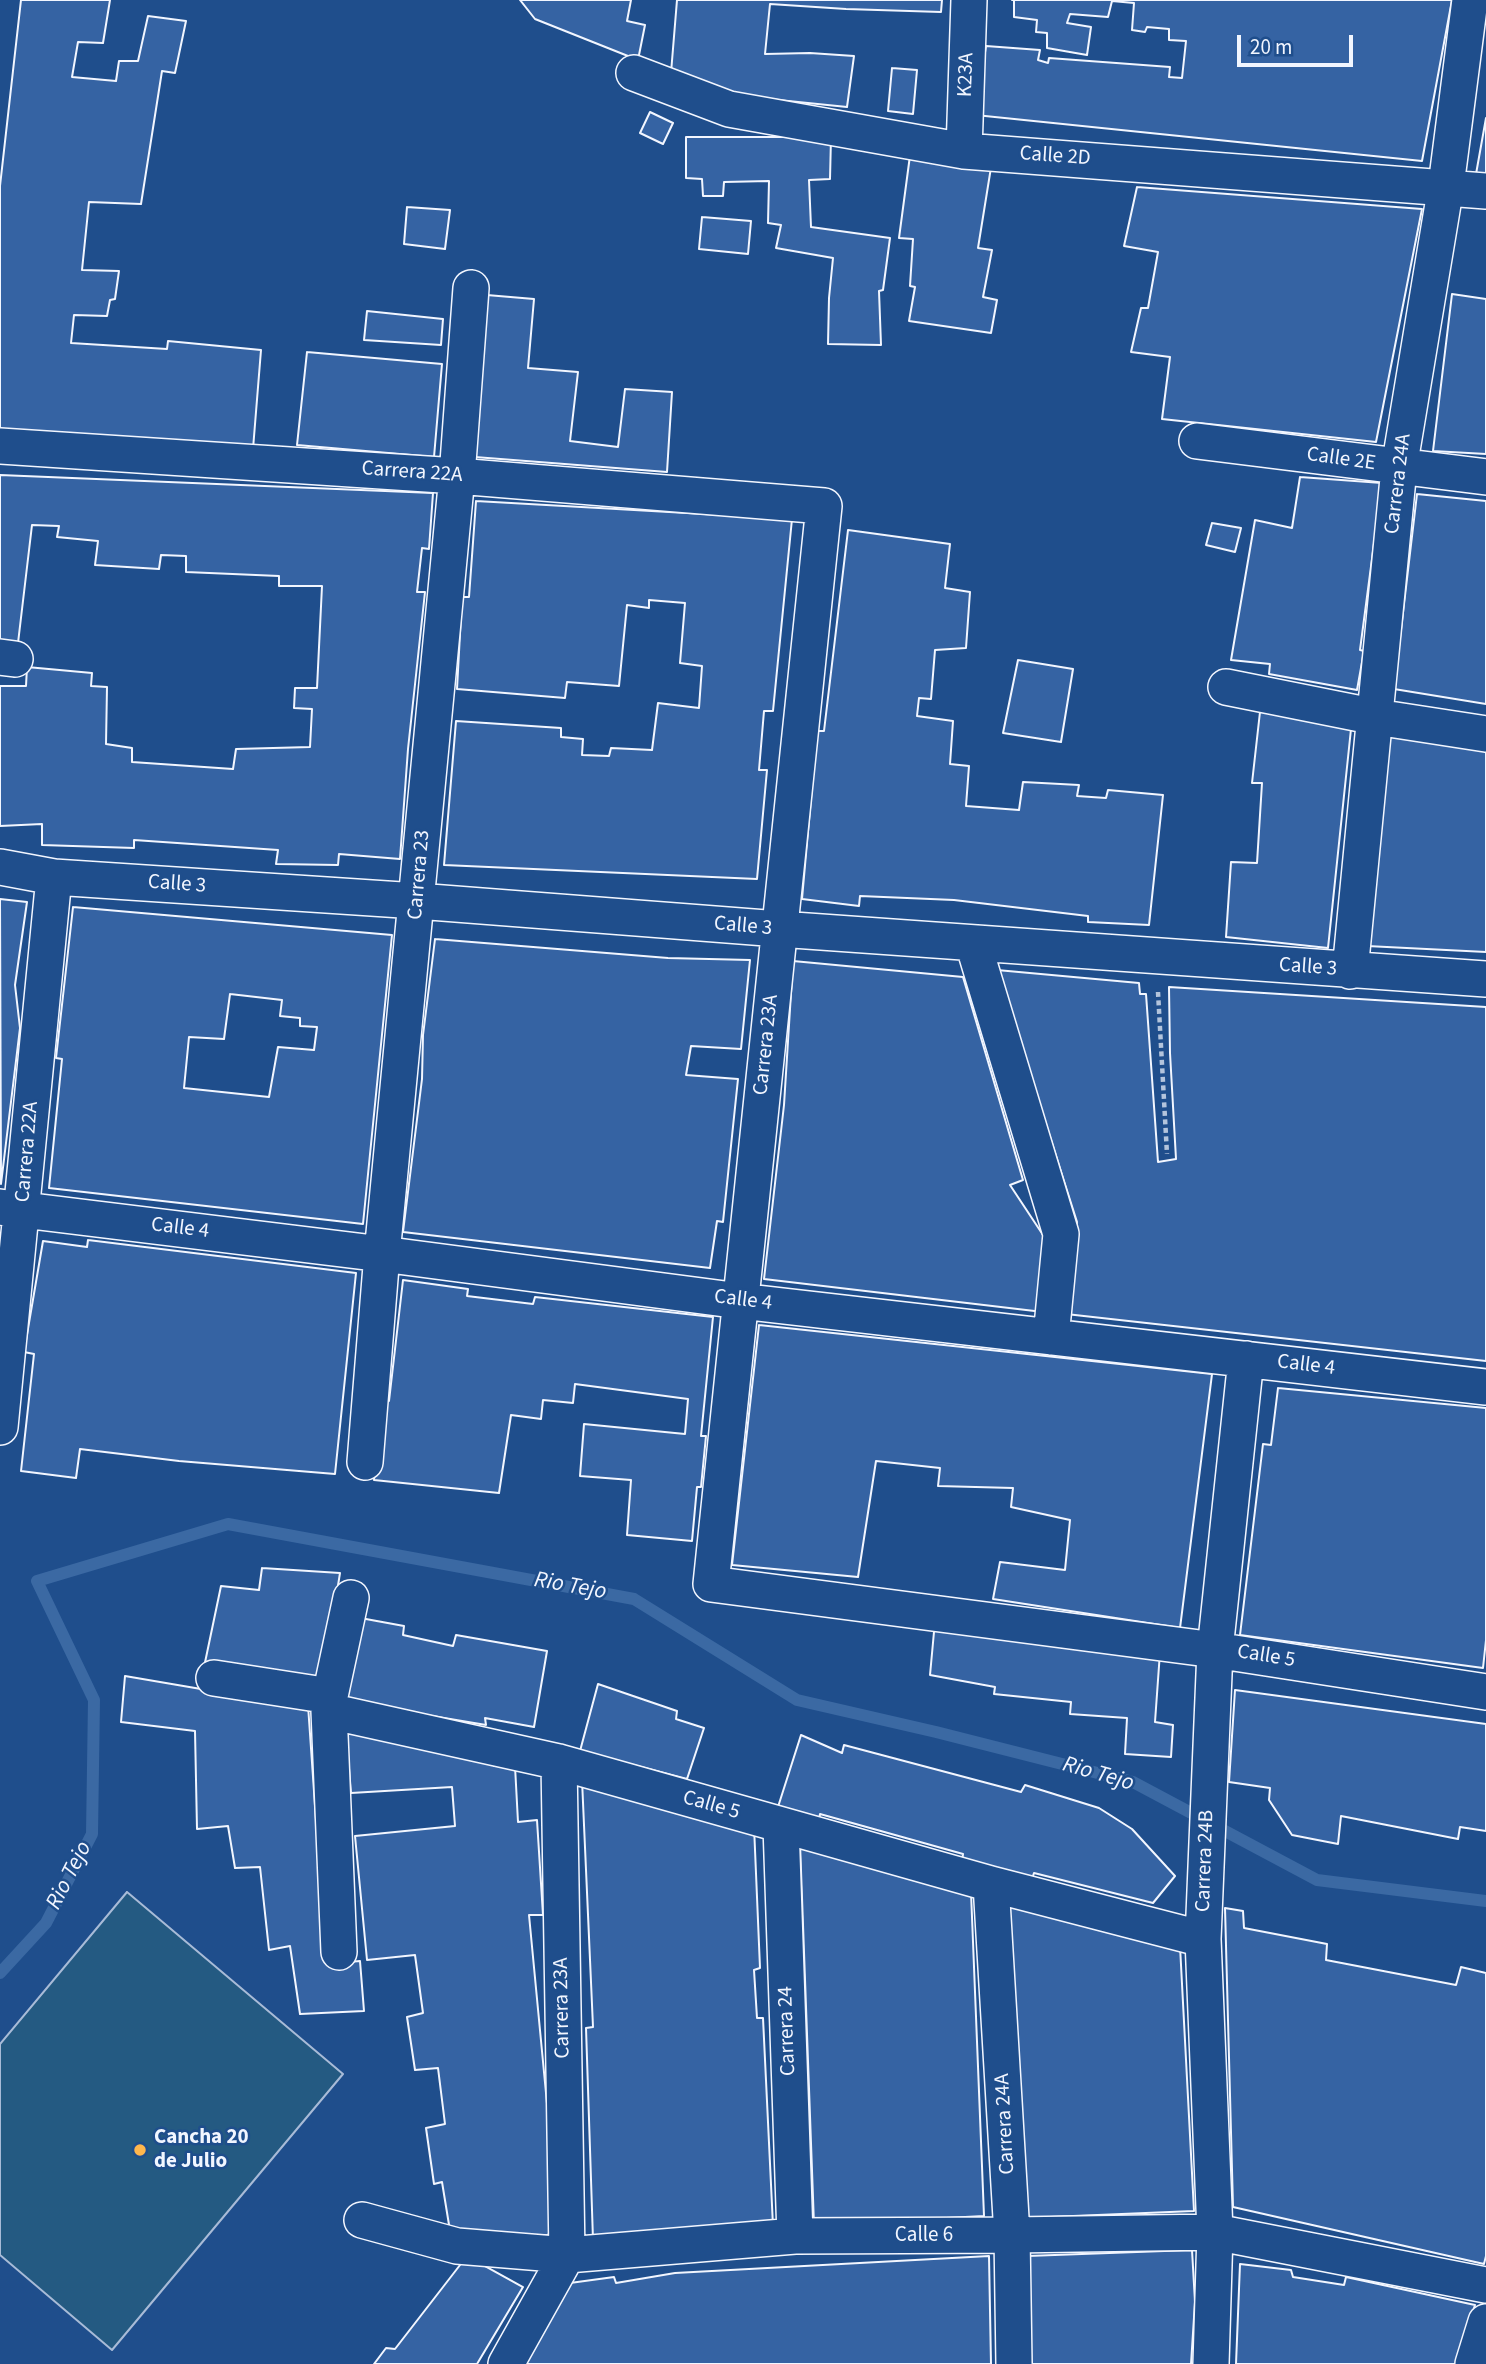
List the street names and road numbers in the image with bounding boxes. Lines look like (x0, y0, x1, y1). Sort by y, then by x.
street label: K23A (954, 52, 980, 98)
street label: Calle 2D (1019, 142, 1091, 172)
street label: Carrera 24A (1380, 432, 1418, 536)
street label: Calle 2E (1305, 443, 1377, 477)
street label: Carrera 22A (361, 457, 463, 489)
street label: Carrera 23 (404, 829, 436, 921)
street label: Calle 3 (147, 870, 207, 900)
street label: Calle 3 (713, 912, 773, 942)
street label: Calle 3 (1278, 953, 1338, 983)
street label: Carrera 23A (749, 993, 785, 1097)
street label: Carrera 22A (11, 1100, 45, 1204)
street label: Calle 4 (150, 1213, 210, 1245)
street label: Calle 4 (713, 1285, 773, 1317)
street label: Calle 4 (1276, 1350, 1336, 1382)
street label: Calle 5 (1235, 1640, 1297, 1674)
street label: Calle 5 (679, 1786, 743, 1826)
street label: Carrera 24B (1192, 1810, 1220, 1912)
street label: Carrera 23A (550, 1957, 576, 2059)
street label: Carrera 24 (774, 1986, 802, 2076)
street label: Carrera 24A (991, 2073, 1021, 2175)
street label: Calle 6 (895, 2223, 953, 2249)

